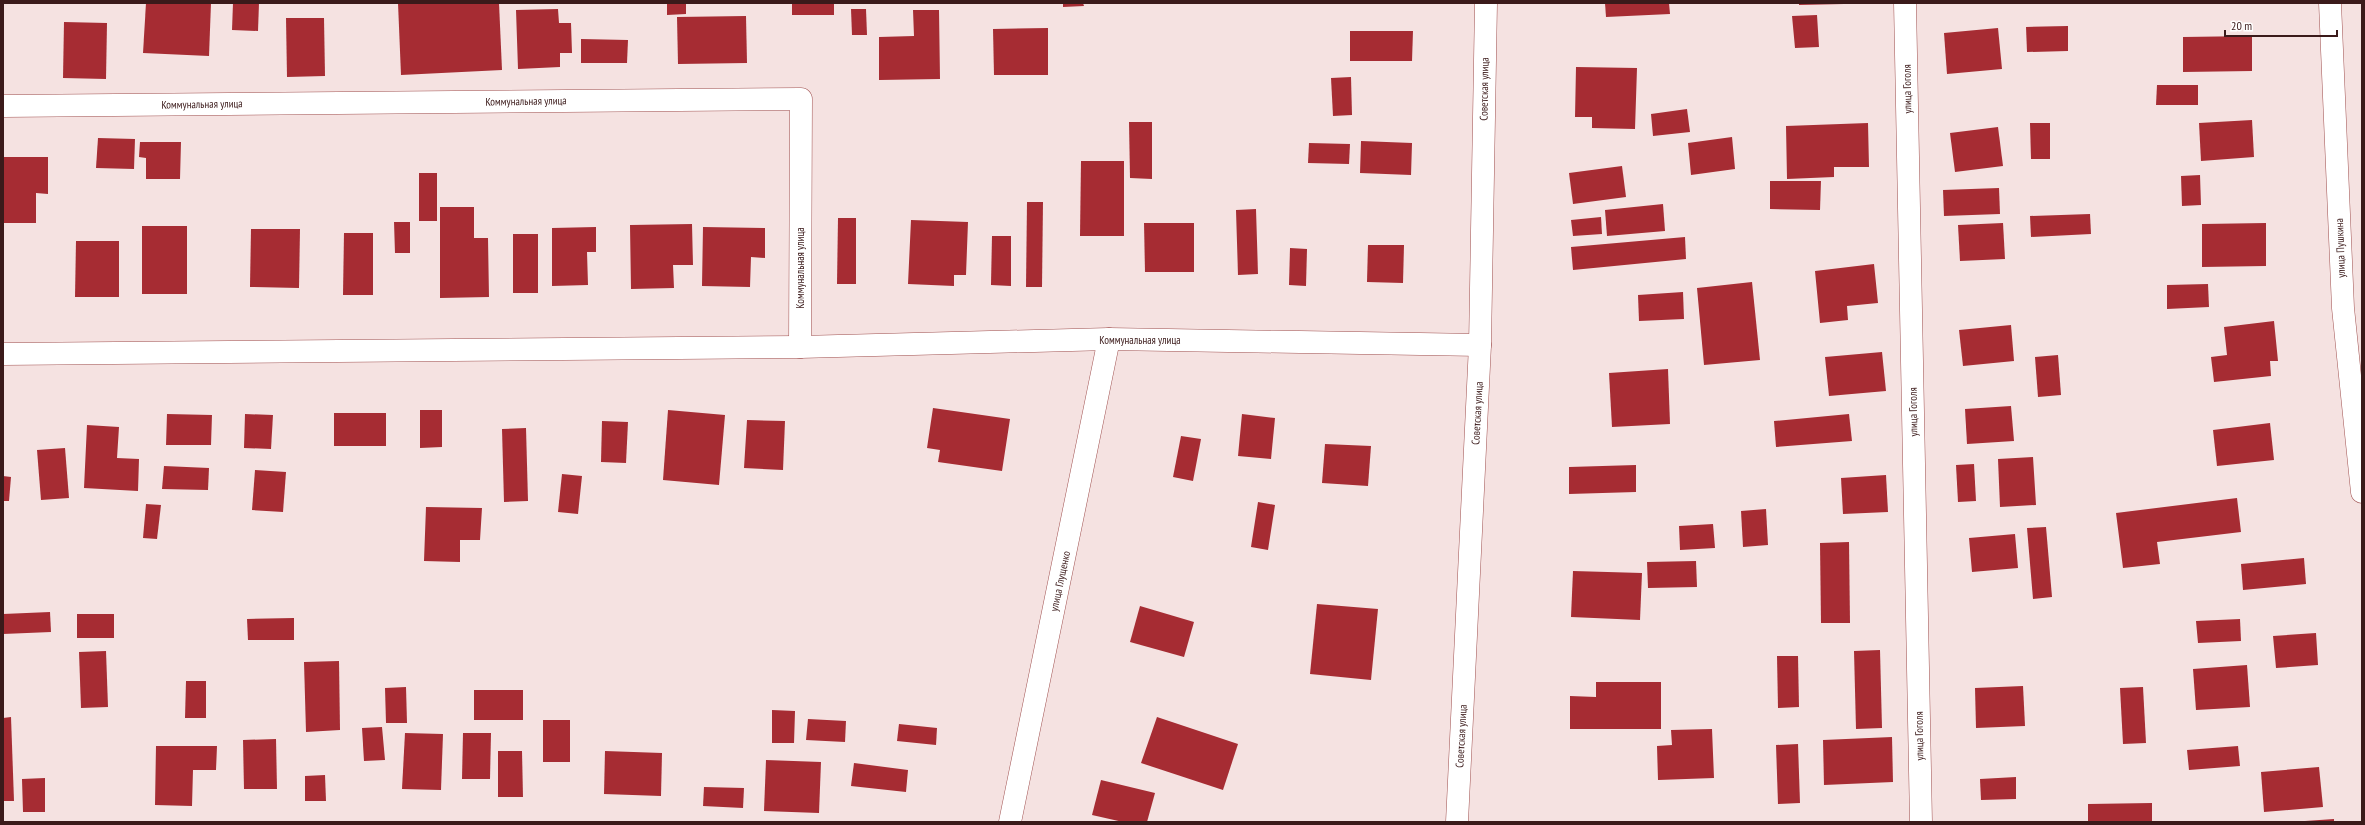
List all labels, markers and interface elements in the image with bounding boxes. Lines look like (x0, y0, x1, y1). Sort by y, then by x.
scale bar (2225, 12, 2337, 38)
text: 20 m (2231, 18, 2252, 33)
street label: Советская улица (1476, 57, 1492, 121)
street label: улица Гоголя (1900, 64, 1914, 114)
street label: Коммунальная улица (485, 93, 567, 109)
street label: Коммунальная улица (161, 96, 243, 112)
street label: улица Пушкина (2332, 218, 2348, 278)
street label: Коммунальная улица (793, 227, 807, 309)
street label: Коммунальная улица (1099, 333, 1181, 347)
street label: Советская улица (1468, 381, 1486, 445)
street label: улица Гоголя (1906, 387, 1920, 437)
street label: улица Глущенко (1047, 549, 1073, 613)
street label: Советская улица (1452, 704, 1470, 768)
street label: улица Гоголя (1912, 711, 1926, 761)

